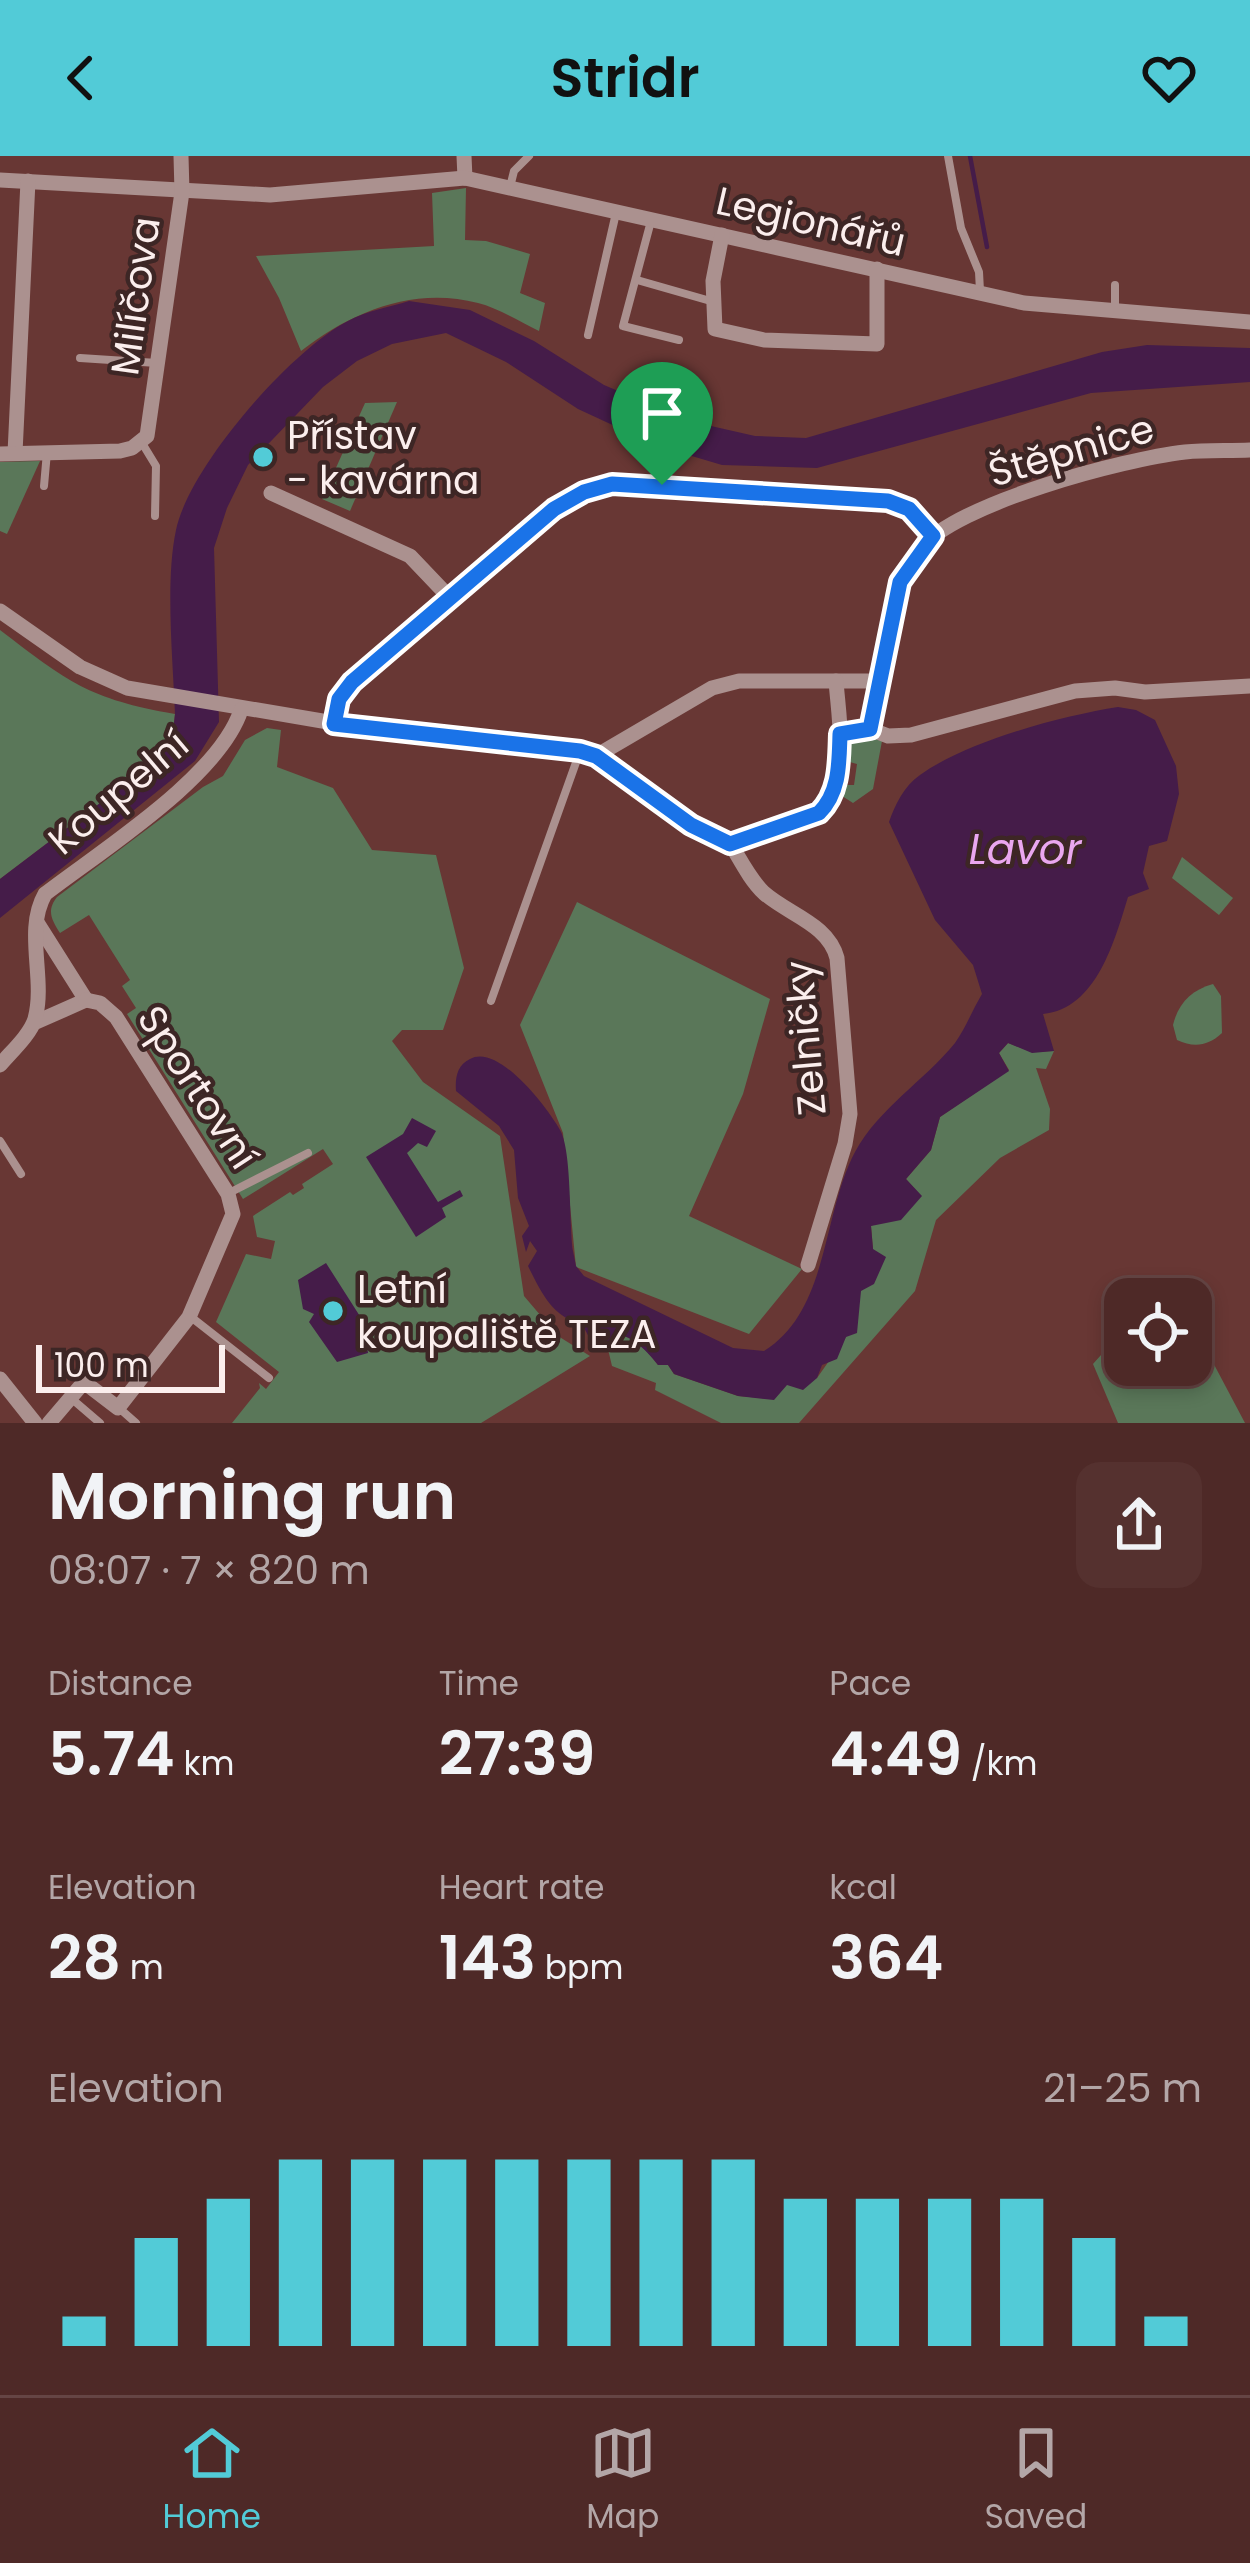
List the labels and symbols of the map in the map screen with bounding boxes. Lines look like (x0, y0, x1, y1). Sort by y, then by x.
street label: Legionářů (711, 173, 911, 270)
street label: Milíčova (97, 213, 174, 379)
pin (611, 362, 713, 485)
street label: Štěpnice (982, 401, 1160, 500)
place label: Přístav - kavárna (287, 408, 479, 508)
marker: Přístav - kavárna (250, 444, 276, 470)
street label: Koupelní (36, 717, 200, 867)
water label: Lavor (969, 820, 1083, 879)
street label: Zelničky (771, 958, 840, 1118)
street label: Sportovní (124, 995, 271, 1180)
place label: Letní koupaliště TEZA (357, 1262, 657, 1362)
marker: Letní koupaliště TEZA (320, 1298, 346, 1324)
scale bar (36, 1339, 225, 1392)

